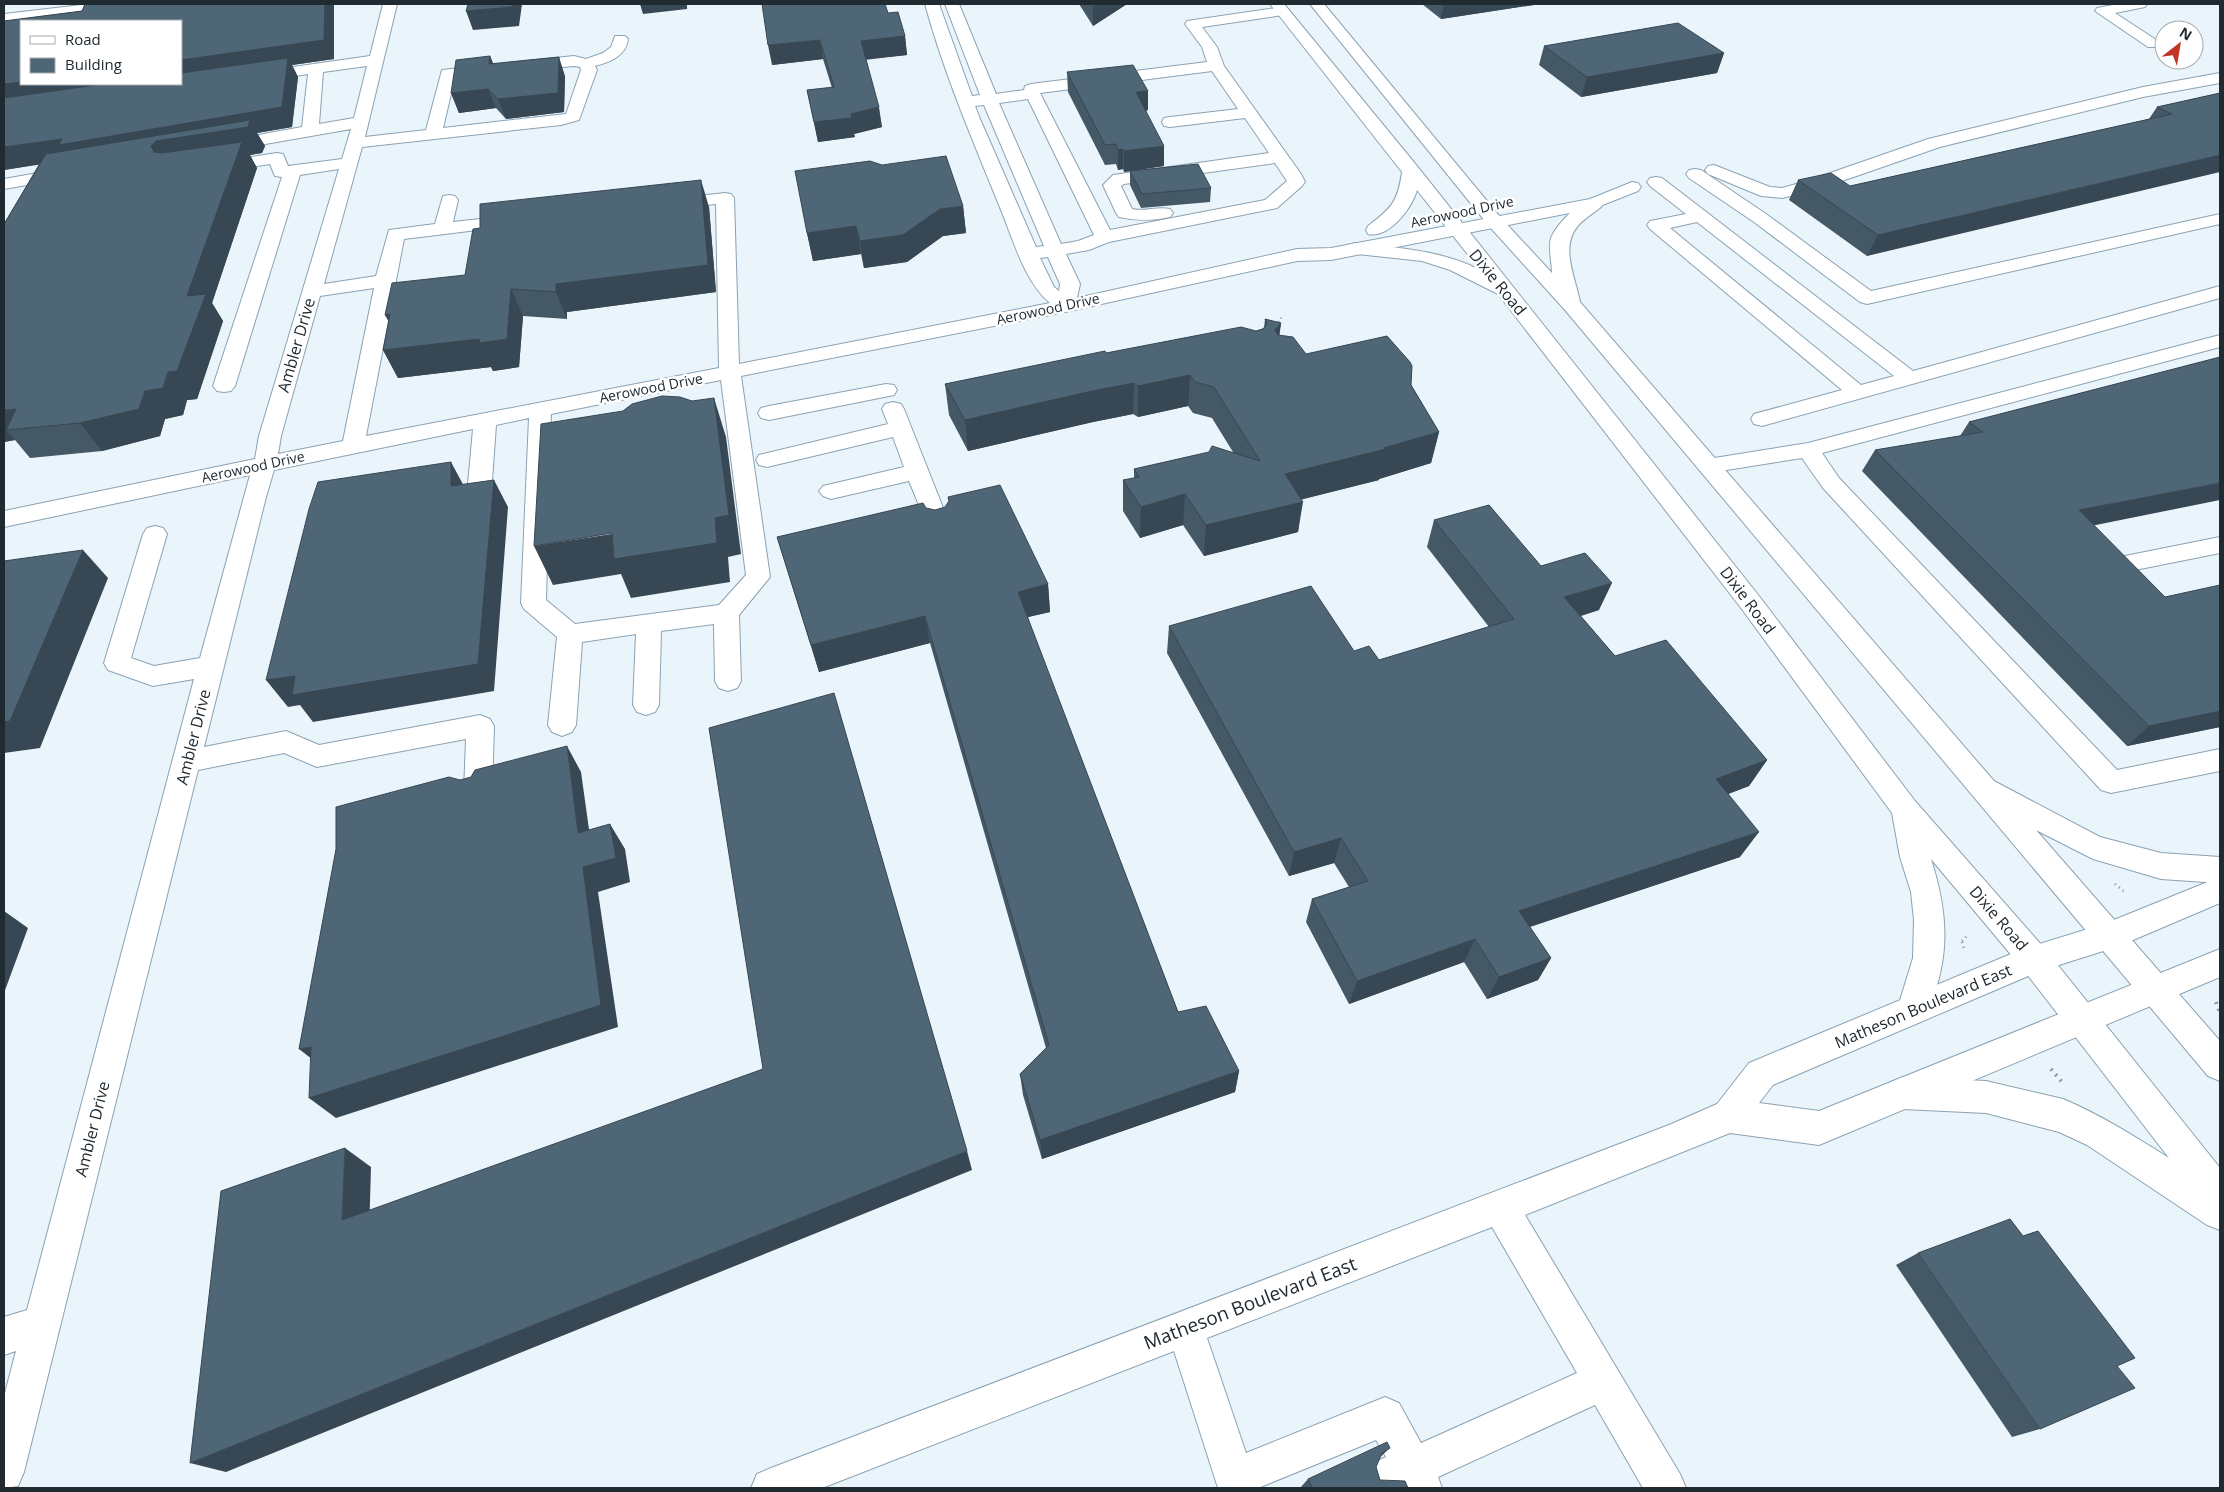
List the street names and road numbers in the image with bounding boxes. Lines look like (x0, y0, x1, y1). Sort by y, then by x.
street label: Aerowood Drive (1409, 191, 1515, 232)
street label: Dixie Road (1464, 244, 1532, 320)
street label: Aerowood Drive (995, 288, 1101, 329)
street label: Ambler Drive (272, 295, 320, 395)
street label: Aerowood Drive (598, 368, 704, 407)
street label: Aerowood Drive (200, 446, 306, 487)
street label: Dixie Road (1715, 562, 1781, 638)
street label: Ambler Drive (171, 687, 215, 787)
street label: Dixie Road (1965, 881, 2033, 955)
street label: Matheson Boulevard East (1831, 959, 2015, 1053)
street label: Ambler Drive (70, 1079, 114, 1179)
street label: Matheson Boulevard East (1140, 1250, 1360, 1356)

